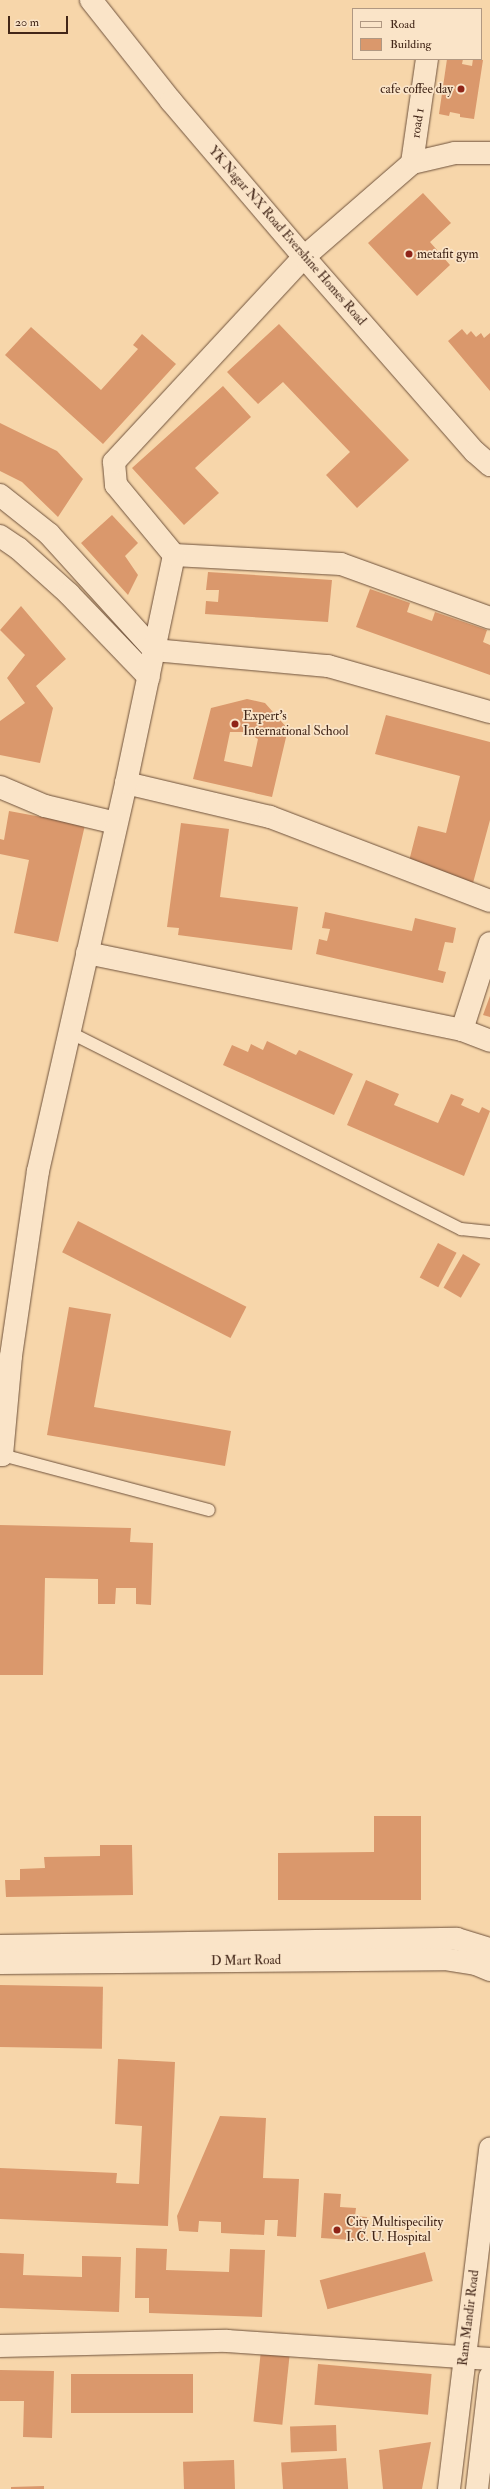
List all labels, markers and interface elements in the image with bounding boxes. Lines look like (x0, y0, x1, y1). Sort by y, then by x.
scale bar (10, 8, 70, 34)
legend (352, 8, 482, 60)
text: 20 m (15, 15, 39, 30)
text: Road (390, 17, 415, 32)
text: Building (390, 37, 431, 52)
place label: cafe coffee day (380, 81, 453, 97)
marker: cafe coffee day (456, 84, 466, 94)
street label: road 1 (408, 107, 428, 139)
street label: YK Nagar NX Road Evershine Homes Road (205, 143, 369, 329)
place label: metafit gym (417, 246, 478, 262)
marker: metafit gym (404, 249, 414, 259)
place label: Expert's International School (243, 709, 348, 740)
marker: Expert's International School (230, 719, 240, 729)
street label: D Mart Road (211, 1953, 281, 1969)
place label: City Multispecility I. C. U. Hospital (346, 2215, 443, 2246)
marker: City Multispecility I. C. U. Hospital (331, 2224, 343, 2236)
street label: Ram Mandir Road (455, 2269, 483, 2367)

